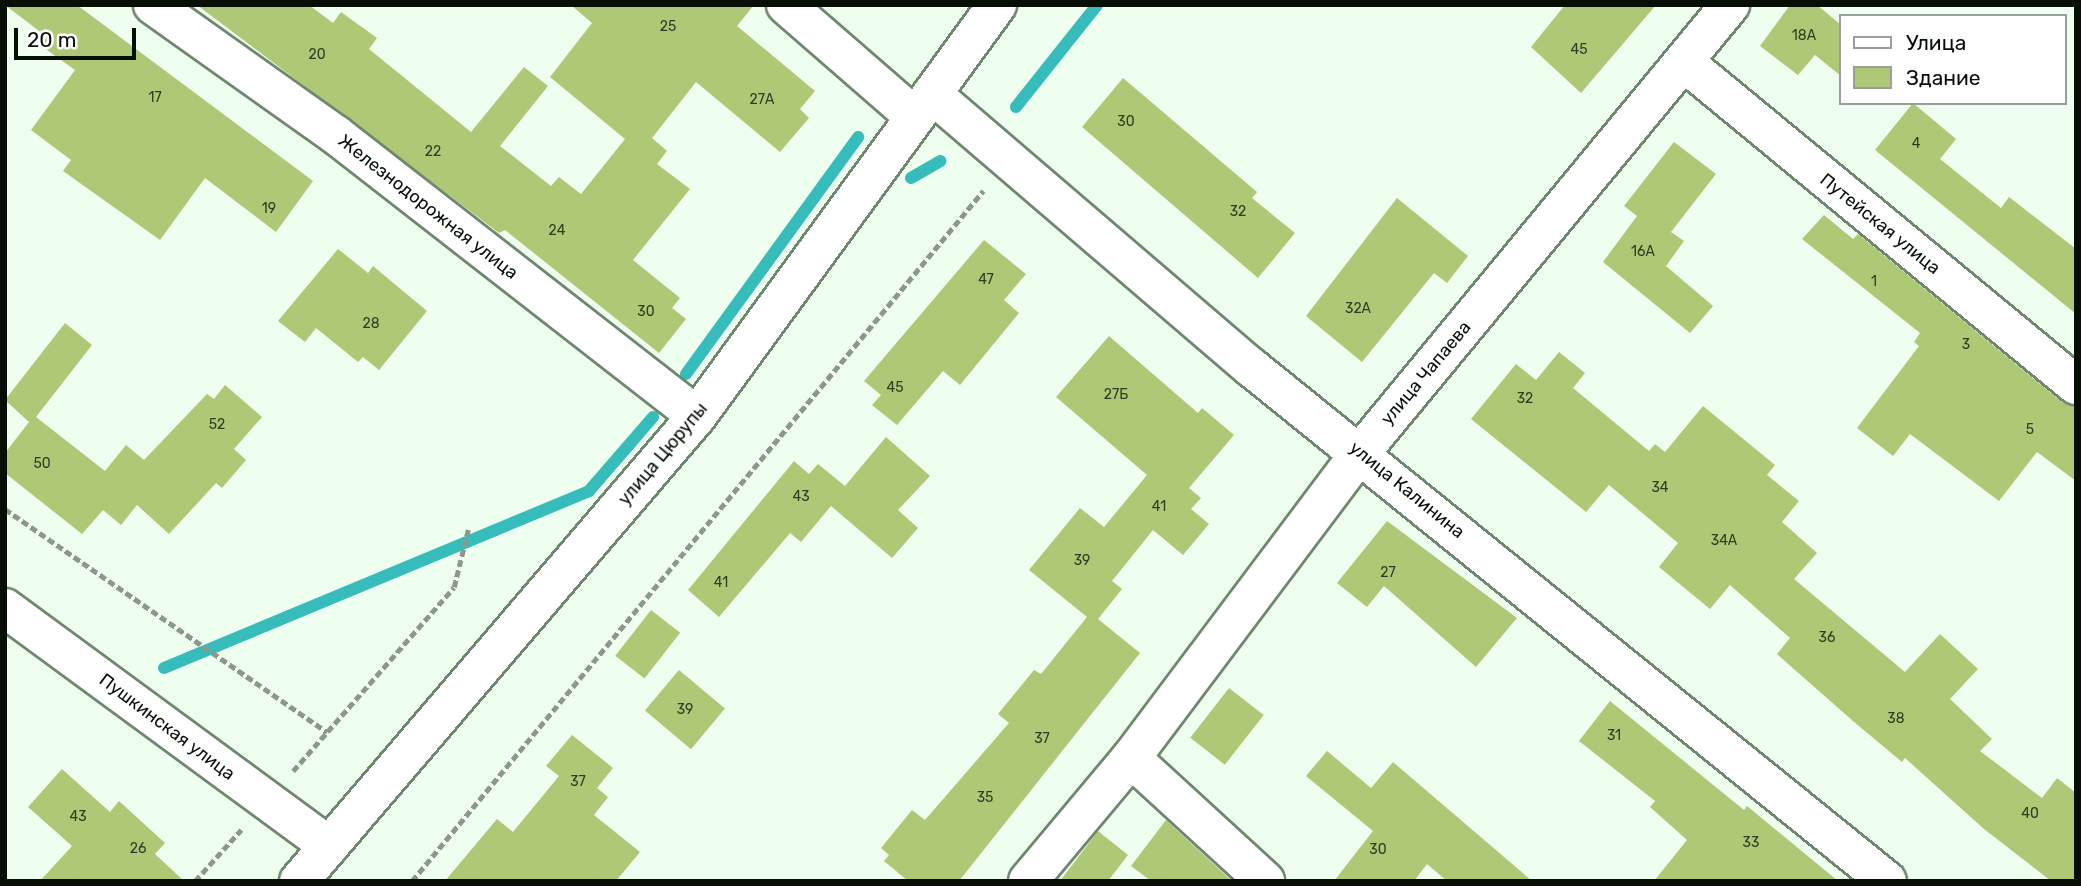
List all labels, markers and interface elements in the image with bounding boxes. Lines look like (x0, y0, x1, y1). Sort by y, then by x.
scale bar (18, 14, 140, 58)
legend (1840, 14, 2067, 105)
house number: 25 (660, 19, 676, 35)
text: 20 m (27, 27, 76, 52)
house number: 18А (1792, 28, 1816, 44)
text: Улица (1906, 30, 1966, 55)
house number: 45 (1570, 42, 1588, 58)
house number: 20 (308, 47, 326, 63)
text: Здание (1906, 65, 1981, 90)
house number: 17 (148, 90, 162, 106)
house number: 27А (750, 92, 774, 108)
house number: 30 (1117, 114, 1135, 130)
street label: Железнодорожная улица (334, 130, 522, 284)
house number: 4 (1912, 136, 1920, 152)
house number: 22 (425, 144, 441, 160)
street label: Путейская улица (1816, 169, 1944, 279)
house number: 19 (262, 201, 276, 217)
house number: 32 (1230, 204, 1246, 220)
house number: 24 (549, 223, 565, 239)
house number: 16А (1631, 244, 1655, 260)
house number: 47 (978, 272, 994, 288)
house number: 1 (1871, 274, 1877, 290)
house number: 32А (1345, 301, 1371, 317)
house number: 30 (637, 304, 655, 320)
house number: 28 (362, 316, 380, 332)
street label: улица Чапаева (1376, 317, 1476, 429)
house number: 3 (1962, 337, 1970, 353)
house number: 45 (886, 380, 904, 396)
house number: 27Б (1104, 387, 1128, 403)
house number: 32 (1517, 391, 1533, 407)
street label: улица Цюрупы (614, 398, 712, 510)
house number: 52 (209, 417, 225, 433)
house number: 5 (2026, 422, 2034, 438)
street label: улица Калинина (1345, 437, 1469, 543)
house number: 50 (33, 456, 51, 472)
house number: 34 (1651, 480, 1669, 496)
house number: 43 (792, 489, 810, 505)
house number: 41 (1152, 499, 1166, 515)
house number: 34А (1711, 533, 1737, 549)
house number: 39 (1074, 553, 1090, 569)
house number: 27 (1380, 565, 1396, 581)
house number: 41 (714, 575, 728, 591)
house number: 36 (1819, 630, 1835, 646)
street label: Пушкинская улица (95, 669, 239, 785)
house number: 39 (677, 702, 693, 718)
house number: 38 (1887, 711, 1905, 727)
house number: 31 (1607, 728, 1621, 744)
house number: 37 (1034, 731, 1050, 747)
house number: 37 (570, 774, 586, 790)
house number: 35 (977, 790, 993, 806)
house number: 40 (2021, 806, 2039, 822)
house number: 43 (69, 809, 87, 825)
house number: 33 (1743, 835, 1759, 851)
house number: 26 (130, 841, 146, 857)
house number: 30 (1369, 842, 1387, 858)

